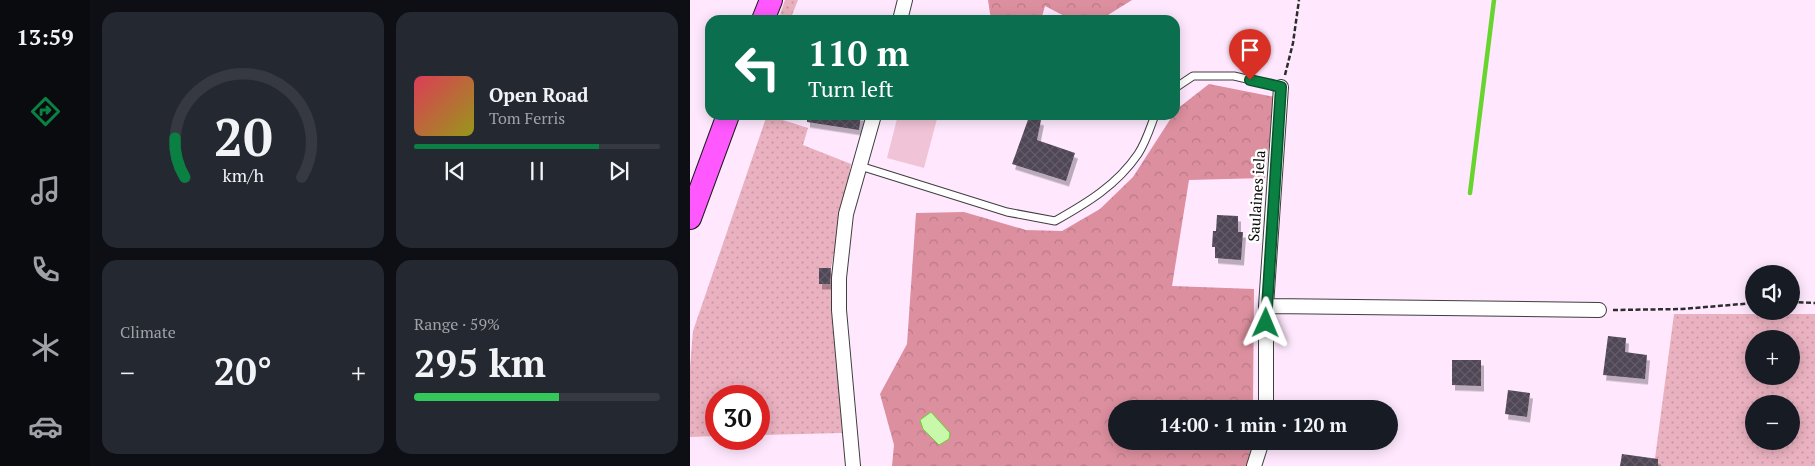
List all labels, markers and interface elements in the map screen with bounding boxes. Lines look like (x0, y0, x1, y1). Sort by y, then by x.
text: 13:59 (16, 22, 74, 51)
pin (1229, 29, 1271, 80)
text: 110 m (808, 30, 909, 76)
icon: left (725, 35, 790, 100)
icon: arrive (1236, 36, 1264, 64)
text: Turn left (808, 74, 894, 103)
text: Open Road (489, 82, 589, 107)
icon: directions (28, 94, 63, 129)
text: 20 (214, 102, 272, 171)
text: Tom Ferris (489, 107, 565, 129)
street label: Saulaines iela (1243, 149, 1269, 242)
icon: previous (441, 157, 469, 185)
icon: pause (523, 157, 551, 185)
icon: next (605, 157, 633, 185)
text: km/h (222, 163, 264, 187)
icon: music (28, 173, 63, 208)
icon: phone (28, 252, 63, 287)
map controls (1745, 265, 1800, 450)
button: sound (1745, 265, 1800, 320)
position arrow (1239, 296, 1291, 348)
text: Range · 59% (414, 313, 500, 335)
text: Climate (120, 321, 176, 343)
icon: climate (28, 330, 63, 365)
button: + (1745, 330, 1800, 385)
text: 295 km (414, 338, 546, 388)
text: 20° (214, 346, 272, 396)
text: − (120, 354, 135, 391)
text: + (351, 354, 366, 391)
speed limit sign: 30 (705, 385, 770, 450)
button: − (1745, 395, 1800, 450)
icon: car (28, 409, 63, 444)
text: 14:00 · 1 min · 120 m (1159, 412, 1347, 437)

